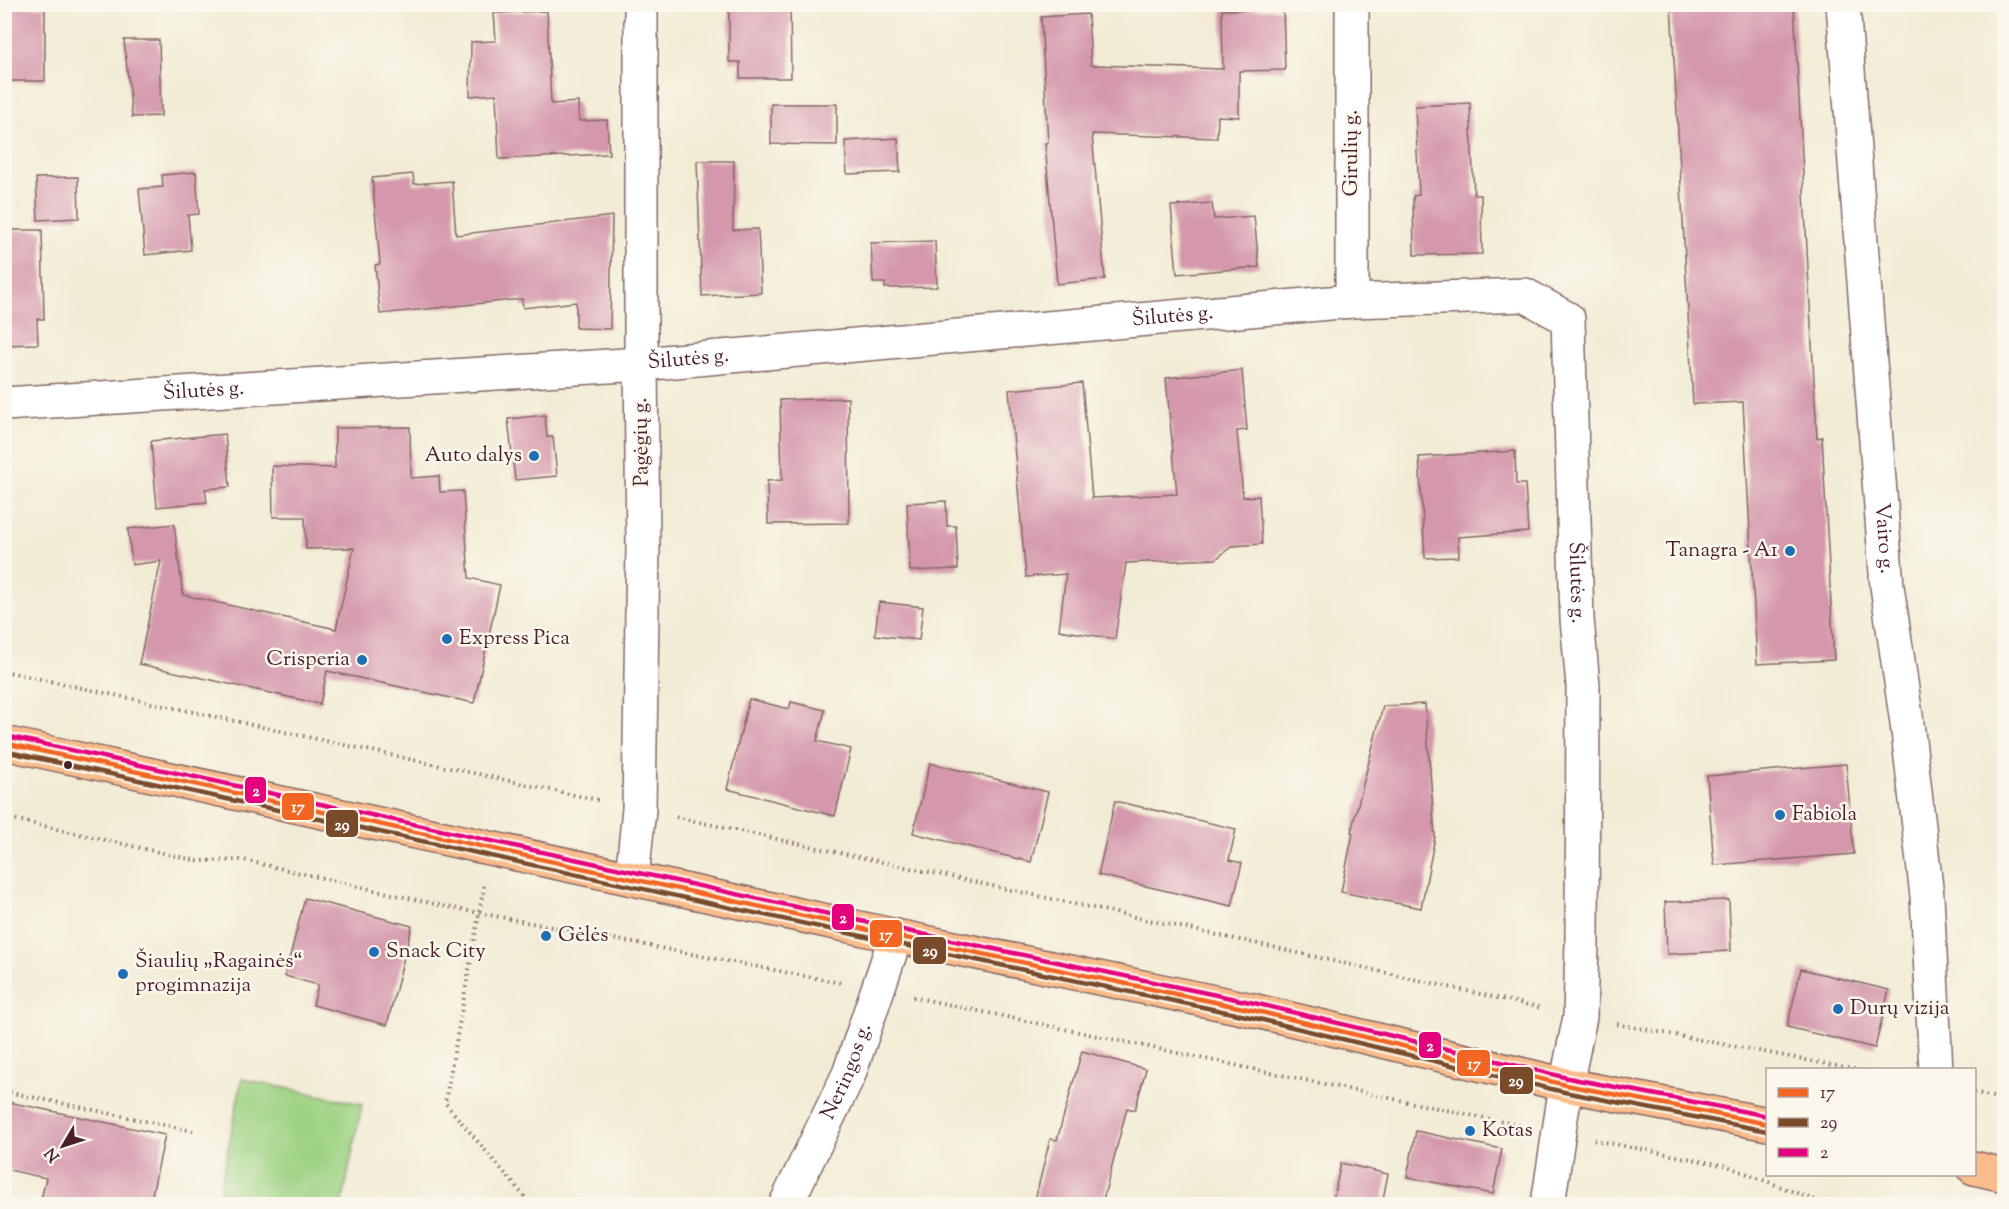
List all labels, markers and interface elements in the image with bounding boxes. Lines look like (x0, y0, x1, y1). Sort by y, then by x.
street label: Girulių g. (1337, 110, 1367, 196)
street label: Šilutės g. (1131, 298, 1215, 335)
street label: Šilutės g. (647, 341, 730, 378)
street label: Šilutės g. (162, 374, 245, 409)
street label: Pagėgių g. (626, 397, 658, 487)
place label: Auto dalys (425, 441, 522, 471)
marker: Auto dalys (527, 449, 541, 463)
street label: Vairo g. (1866, 502, 1901, 575)
place label: Tanagra - A1 (1666, 536, 1778, 566)
street label: Šilutės g. (1560, 541, 1592, 625)
marker: Tanagra - A1 (1783, 544, 1797, 558)
place label: Express Pica (459, 624, 570, 654)
marker: Express Pica (440, 632, 454, 646)
place label: Crisperia (266, 645, 350, 675)
marker: Crisperia (355, 653, 369, 667)
unlabelled marker (62, 759, 74, 771)
line badge: 2 (244, 776, 267, 804)
text: 2 (252, 781, 260, 804)
line badge: 17 (281, 792, 315, 821)
text: 17 (291, 797, 306, 820)
place label: Fabiola (1792, 800, 1857, 830)
marker: Fabiola (1773, 808, 1787, 822)
line badge: 29 (325, 809, 359, 838)
text: 29 (334, 815, 350, 838)
line badge: 2 (831, 903, 855, 931)
text: 2 (839, 908, 847, 931)
line badge: 17 (869, 919, 903, 948)
place label: Gėlės (558, 921, 609, 951)
text: 17 (879, 925, 894, 948)
marker: Gėlės (539, 929, 553, 943)
line badge: 29 (912, 936, 947, 965)
place label: Snack City (386, 937, 486, 967)
text: 29 (922, 941, 938, 964)
marker: Snack City (367, 945, 381, 959)
place label: Šiaulių „Ragainės“ progimnazija (135, 947, 303, 1001)
marker: Šiaulių „Ragainės“ progimnazija (116, 967, 130, 981)
place label: Durų vizija (1850, 994, 1950, 1024)
marker: Durų vizija (1831, 1002, 1845, 1016)
street label: Neringos g. (814, 1019, 880, 1125)
line badge: 2 (1418, 1031, 1442, 1059)
text: 2 (1426, 1036, 1434, 1059)
line badge: 17 (1456, 1049, 1491, 1077)
text: 17 (1467, 1054, 1482, 1077)
line badge: 29 (1499, 1066, 1534, 1095)
legend (1766, 1068, 1976, 1176)
text: 29 (1508, 1071, 1524, 1094)
text: 17 (1820, 1081, 1835, 1107)
text: 29 (1820, 1111, 1837, 1137)
north arrow (33, 1116, 93, 1176)
place label: Kotas (1482, 1116, 1533, 1146)
marker: Kotas (1463, 1124, 1477, 1138)
text: N (40, 1141, 66, 1166)
text: 2 (1820, 1141, 1829, 1167)

